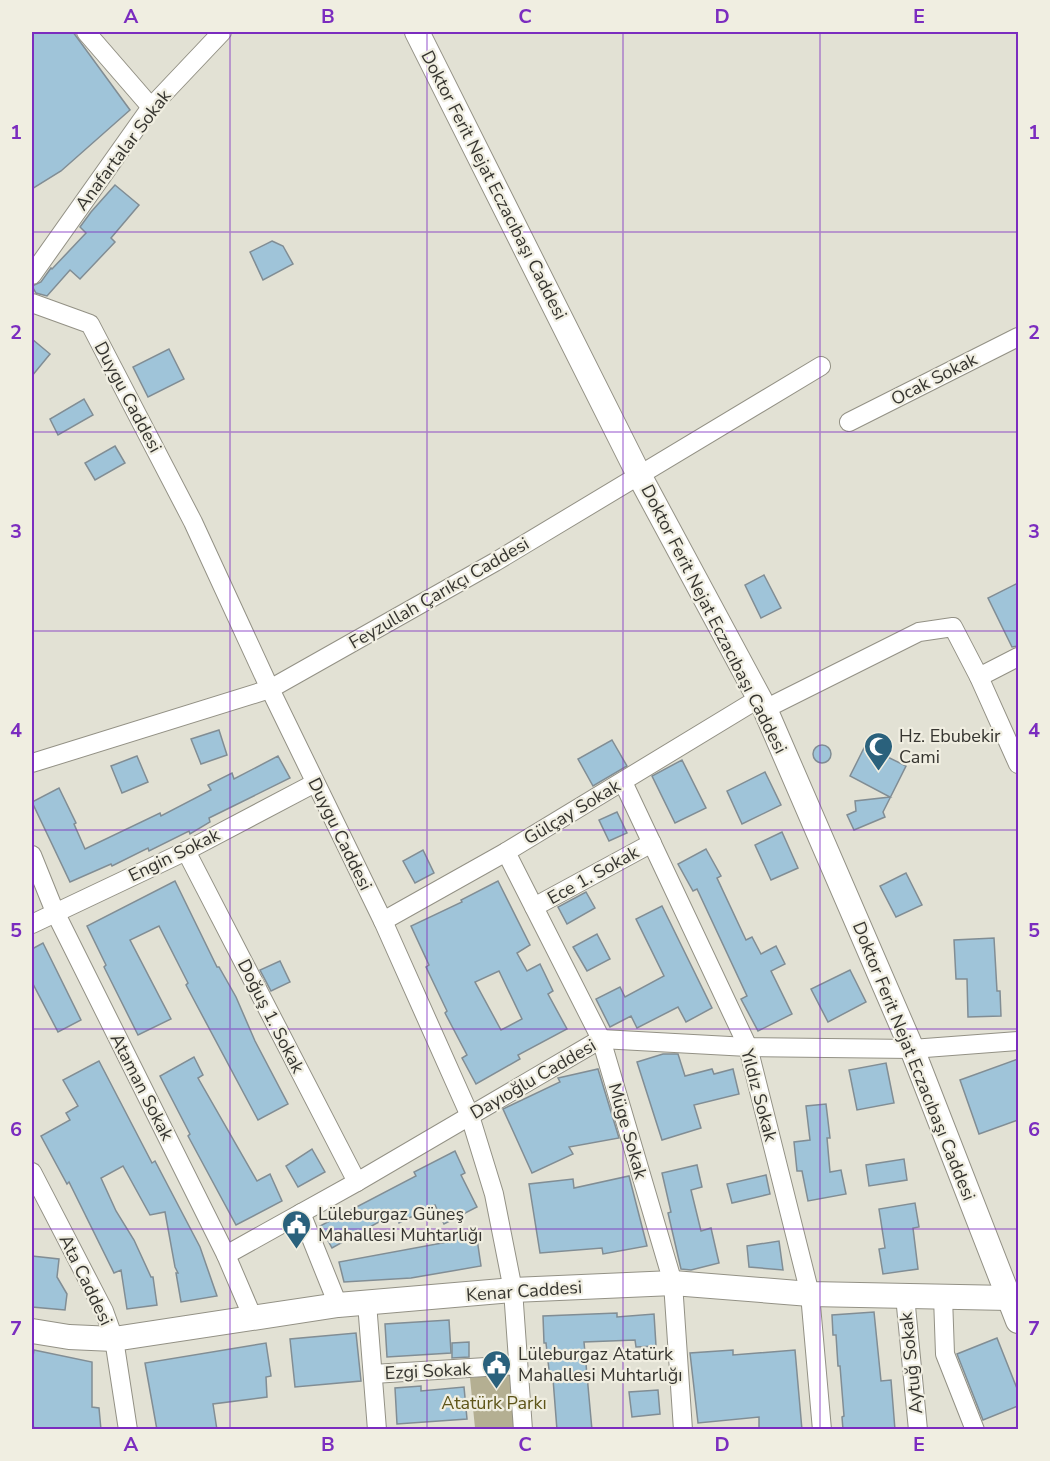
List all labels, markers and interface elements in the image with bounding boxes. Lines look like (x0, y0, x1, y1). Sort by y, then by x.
text: A (124, 3, 139, 30)
text: B (321, 3, 335, 30)
text: C (518, 3, 532, 30)
text: D (714, 3, 730, 30)
text: E (913, 3, 925, 30)
street label: Doktor Ferit Nejat Eczacıbaşı Caddesi (415, 46, 573, 324)
street label: Anafartalar Sokak (70, 84, 177, 215)
text: 1 (10, 119, 22, 146)
text: 1 (1028, 119, 1040, 146)
text: 2 (10, 319, 22, 346)
text: 2 (1028, 319, 1040, 346)
street label: Duygu Caddesi (89, 337, 167, 457)
street label: Ocak Sokak (887, 347, 982, 411)
street label: Doktor Ferit Nejat Eczacıbaşı Caddesi (635, 480, 793, 758)
text: 3 (10, 518, 22, 545)
text: 3 (1028, 518, 1040, 545)
street label: Feyzullah Çarıkçı Caddesi (345, 532, 533, 654)
text: 4 (10, 717, 22, 744)
text: 4 (1028, 717, 1040, 744)
place label: Hz. Ebubekir Cami (899, 724, 1001, 769)
mosque icon: Hz. Ebubekir Cami (862, 730, 894, 772)
street label: Gülçay Sokak (519, 773, 626, 850)
street label: Duygu Caddesi (302, 774, 378, 894)
street label: Engin Sokak (124, 822, 225, 887)
street label: Ece 1. Sokak (543, 840, 644, 910)
text: 5 (10, 917, 22, 944)
text: 5 (1028, 917, 1040, 944)
street label: Doktor Ferit Nejat Eczacıbaşı Caddesi (847, 918, 981, 1204)
street label: Doğuş 1. Sokak (232, 955, 311, 1078)
street label: Ataman Sokak (105, 1029, 180, 1145)
street label: Dayıoğlu Caddesi (466, 1033, 600, 1125)
street label: Yıldız Sokak (735, 1045, 783, 1145)
street label: Müge Sokak (603, 1080, 653, 1183)
text: 6 (10, 1116, 22, 1143)
text: 6 (1028, 1116, 1040, 1143)
place label: Lüleburgaz Güneş Mahallesi Muhtarlığı (318, 1202, 483, 1247)
public building icon: Lüleburgaz Güneş Mahallesi Muhtarlığı (281, 1208, 313, 1250)
street label: Ata Caddesi (54, 1231, 118, 1329)
street label: Kenar Caddesi (465, 1275, 583, 1307)
street label: Aytuğ Sokak (894, 1310, 928, 1415)
text: 7 (10, 1315, 22, 1342)
text: 7 (1028, 1315, 1040, 1342)
place label: Lüleburgaz Atatürk Mahallesi Muhtarlığı (518, 1342, 683, 1387)
public building icon: Lüleburgaz Atatürk Mahallesi Muhtarlığı (481, 1348, 513, 1390)
street label: Ezgi Sokak (384, 1357, 473, 1385)
park label: Atatürk Parkı (441, 1391, 547, 1415)
text: A (124, 1431, 139, 1458)
text: B (321, 1431, 335, 1458)
text: C (518, 1431, 532, 1458)
text: D (714, 1431, 730, 1458)
text: E (913, 1431, 925, 1458)

